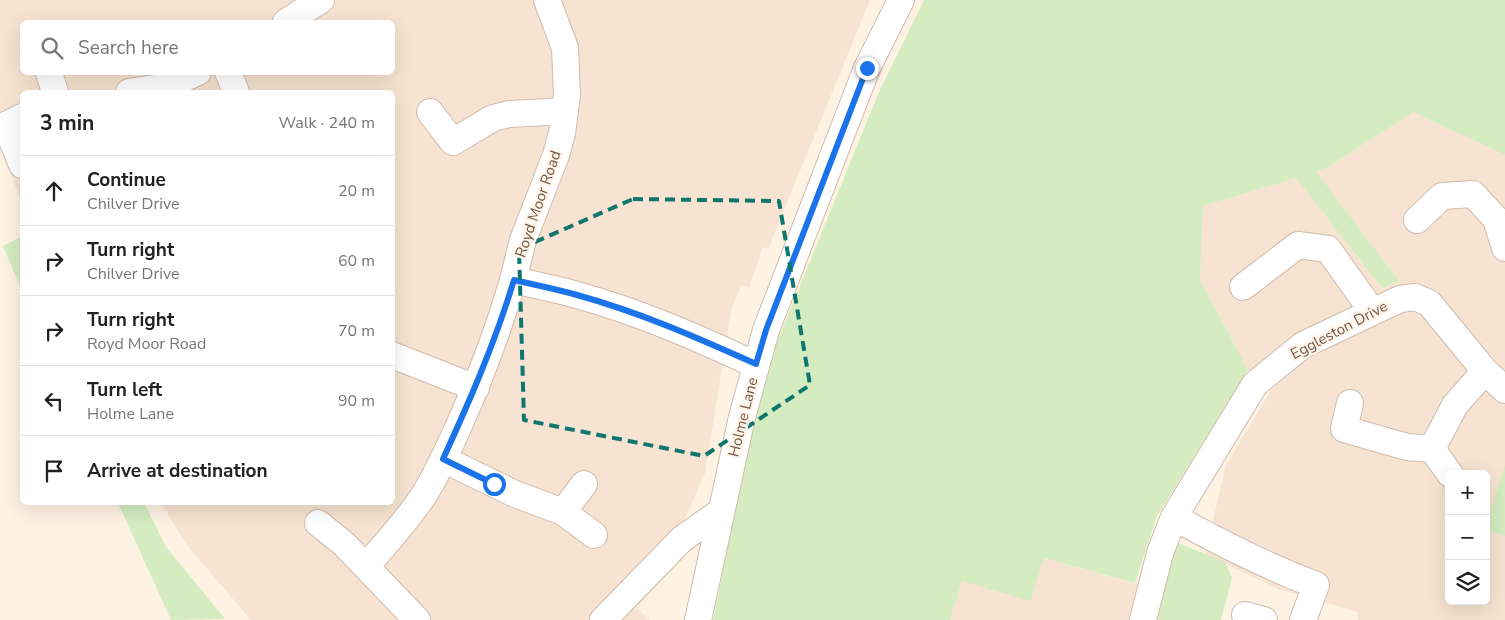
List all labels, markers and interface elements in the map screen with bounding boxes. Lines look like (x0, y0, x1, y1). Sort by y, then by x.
search box (20, 20, 395, 75)
icon: search (38, 34, 66, 62)
text: Search here (78, 35, 179, 61)
route end (856, 57, 879, 80)
text: 3 min (40, 109, 94, 137)
text: Walk · 240 m (279, 112, 375, 134)
street label: Royd Moor Road (510, 148, 566, 260)
text: Continue (87, 167, 166, 193)
icon: ahead (40, 177, 68, 205)
text: 20 m (338, 180, 375, 202)
text: Chilver Drive (87, 193, 180, 215)
text: Turn right (87, 237, 174, 263)
icon: right (40, 247, 68, 275)
text: 60 m (338, 250, 375, 272)
text: Chilver Drive (87, 263, 180, 285)
street label: Eggleston Drive (1287, 296, 1391, 364)
text: Turn right (87, 307, 174, 333)
icon: right (40, 317, 68, 345)
text: 70 m (338, 320, 375, 342)
text: Royd Moor Road (87, 333, 206, 355)
street label: Holme Lane (723, 375, 763, 459)
text: Turn left (87, 377, 162, 403)
icon: left (40, 387, 68, 415)
text: 90 m (338, 390, 375, 412)
text: Holme Lane (87, 403, 174, 425)
icon: arrive (40, 457, 68, 485)
text: Arrive at destination (87, 458, 268, 484)
map controls (1445, 470, 1490, 605)
button: + (1445, 470, 1490, 515)
route start (483, 473, 506, 496)
button: − (1445, 515, 1490, 560)
button: layers (1445, 560, 1490, 605)

